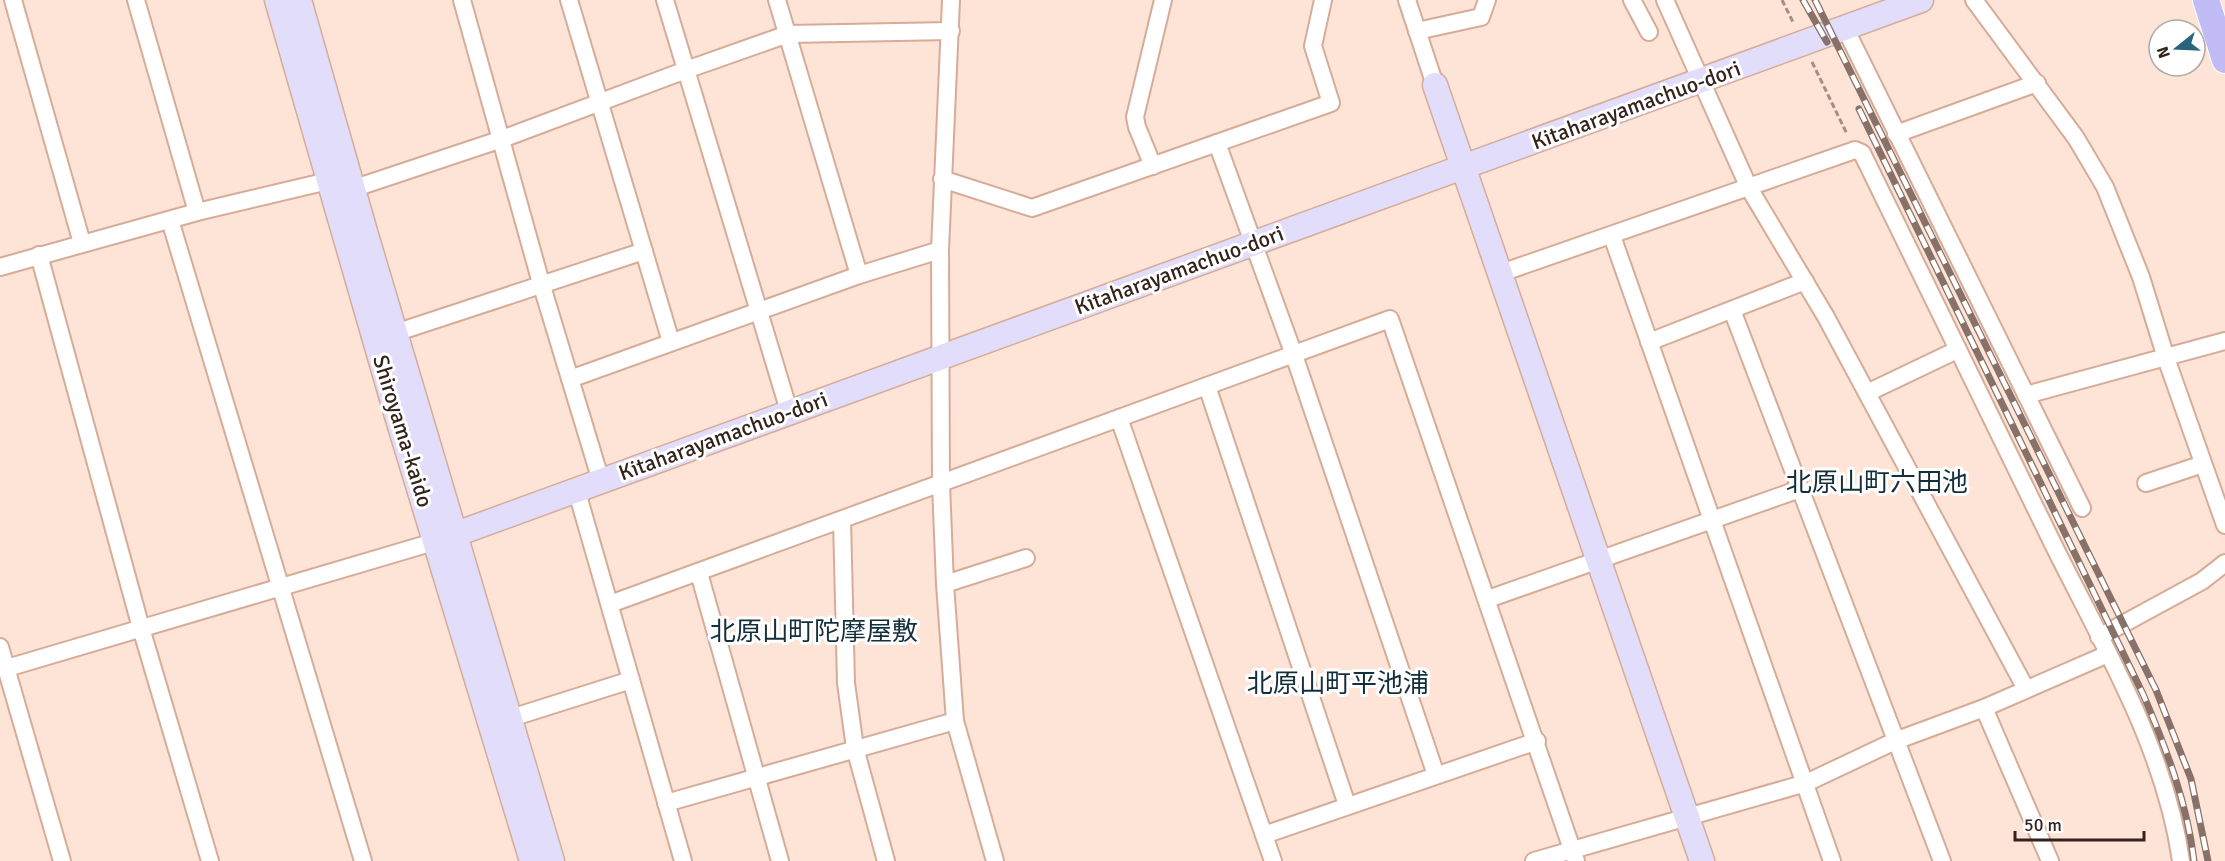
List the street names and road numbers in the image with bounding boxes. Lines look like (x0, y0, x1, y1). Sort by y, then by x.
street label: Kitaharayamachuo-dori (1528, 55, 1744, 155)
street label: Kitaharayamachuo-dori (1071, 220, 1287, 320)
street label: Shiroyama-kaido (367, 352, 439, 510)
street label: Kitaharayamachuo-dori (615, 386, 831, 486)

